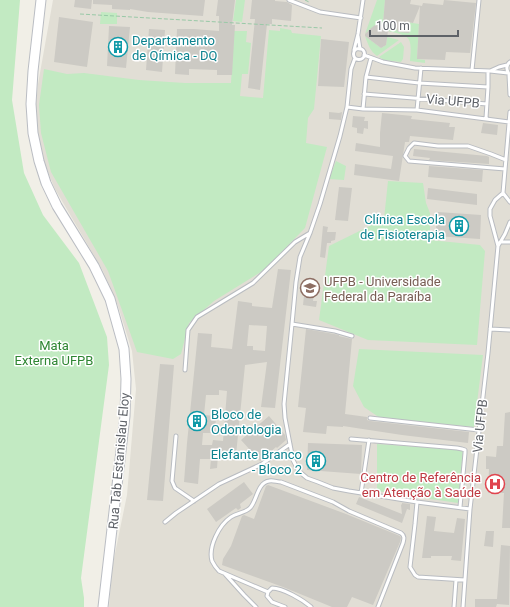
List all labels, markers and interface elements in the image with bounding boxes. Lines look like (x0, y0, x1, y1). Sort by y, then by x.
scale bar (370, 12, 458, 38)
text: 100 m (376, 19, 410, 33)
place label: Departamento de Qímica - DQ (132, 33, 218, 63)
building icon: Departamento de Qímica - DQ (107, 36, 129, 58)
street label: Via UFPB (426, 91, 480, 111)
place label: Clínica Escola de Fisioterapia (360, 212, 445, 242)
building icon: Clínica Escola de Fisioterapia (448, 215, 470, 237)
place label: UFPB - Universidade Federal da Paraíba (324, 274, 441, 304)
school or university icon: UFPB - Universidade Federal da Paraíba (299, 277, 321, 299)
park label: Mata Externa UFPB (15, 338, 93, 368)
street label: Rua Tab Estanislau Eloy (106, 392, 132, 530)
street label: Via UFPB (470, 399, 490, 453)
place label: Bloco de Odontologia (211, 407, 282, 437)
building icon: Bloco de Odontologia (186, 410, 208, 432)
place label: Elefante Branco - Bloco 2 (211, 447, 302, 477)
building icon: Elefante Branco - Bloco 2 (305, 450, 327, 472)
place label: Centro de Referência em Atenção à Saúde (360, 470, 481, 500)
hospital icon: Centro de Referência em Atenção à Saúde (484, 473, 506, 495)

